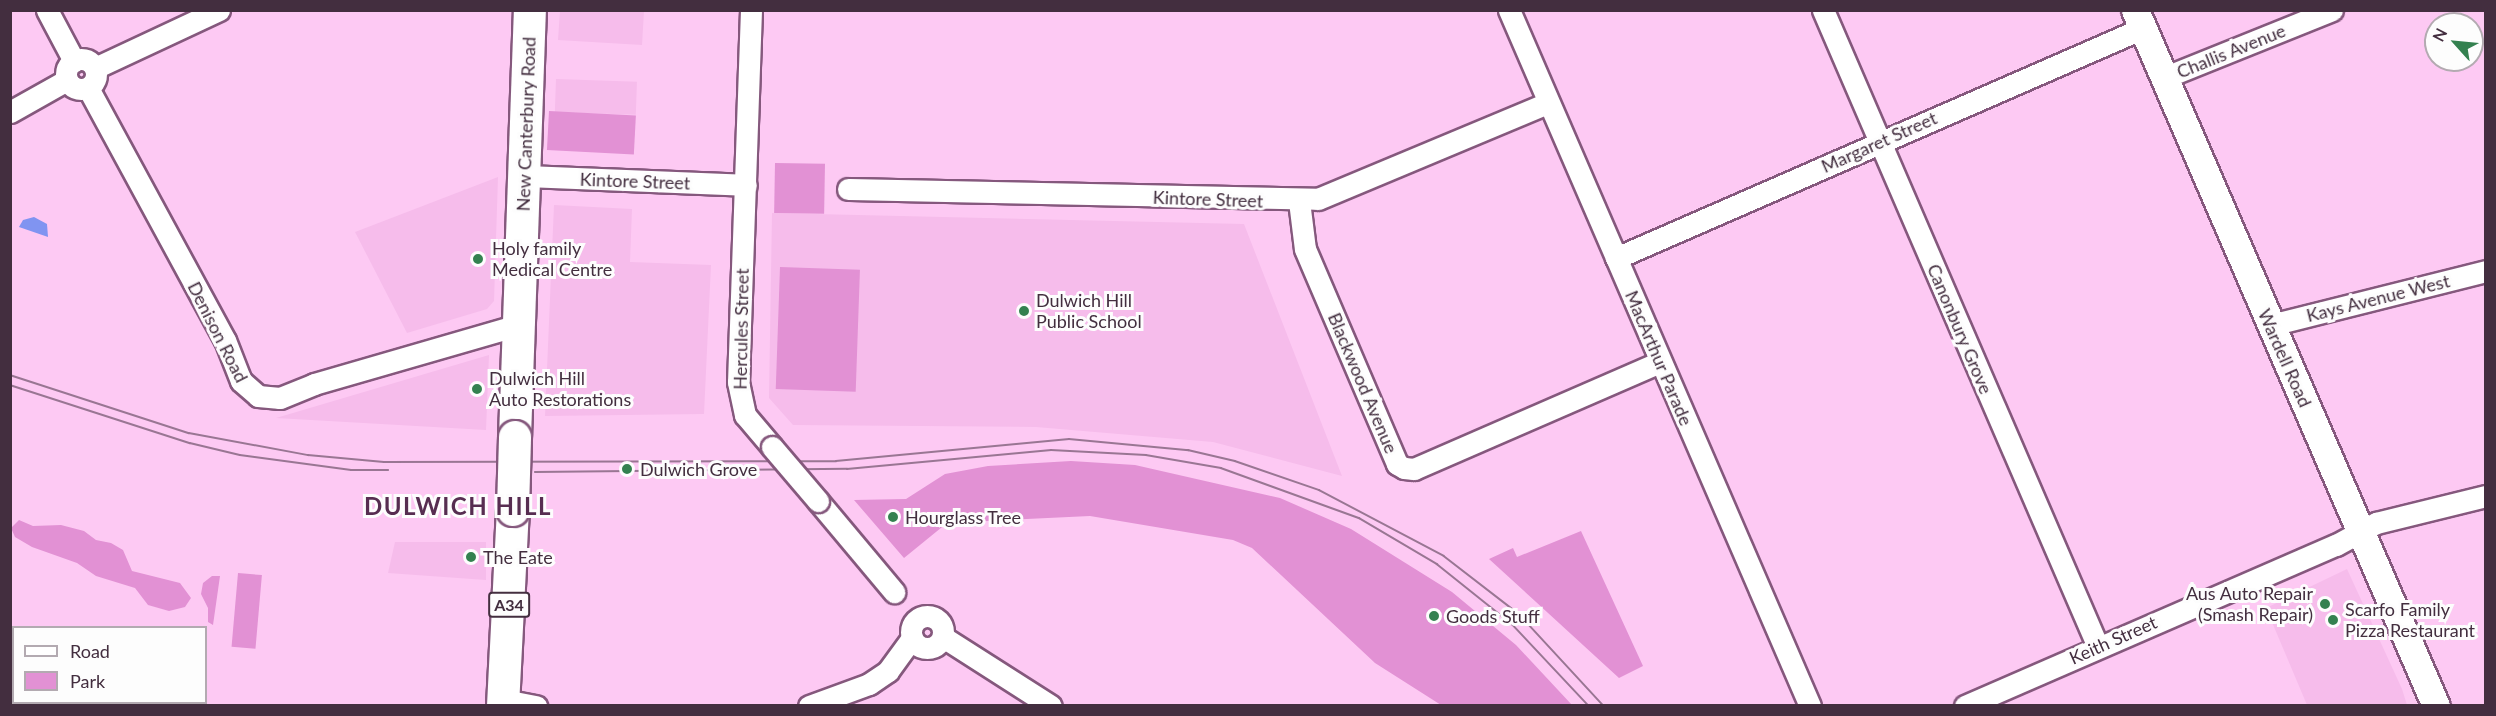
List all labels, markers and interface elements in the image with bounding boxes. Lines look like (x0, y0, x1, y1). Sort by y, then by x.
north arrow (2424, 12, 2484, 72)
street label: Challis Avenue (2173, 19, 2289, 83)
text: N (2428, 25, 2451, 44)
street label: New Canterbury Road (512, 36, 540, 212)
street label: Margaret Street (1818, 107, 1940, 177)
street label: Kintore Street (579, 168, 691, 194)
street label: Kintore Street (1152, 186, 1264, 212)
place label: Holy family Medical Centre (492, 238, 612, 280)
marker: Holy family Medical Centre (469, 250, 487, 268)
street label: Canonbury Grove (1923, 261, 1997, 397)
street label: Hercules Street (729, 268, 753, 390)
street label: Kays Avenue West (2304, 270, 2452, 326)
street label: Denison Road (183, 278, 253, 386)
street label: MacArthur Parade (1621, 287, 1697, 429)
place label: Dulwich Hill Public School (1036, 290, 1142, 332)
marker: Dulwich Hill Public School (1017, 304, 1031, 318)
street label: Wardell Road (2254, 305, 2316, 411)
street label: Blackwood Avenue (1324, 309, 1402, 457)
place label: Dulwich Hill Auto Restorations (489, 368, 631, 410)
marker: Dulwich Hill Auto Restorations (470, 382, 484, 396)
place label: Dulwich Grove (640, 458, 757, 480)
marker: Dulwich Grove (618, 460, 636, 478)
district label: DULWICH HILL (364, 492, 552, 520)
place label: Hourglass Tree (905, 506, 1022, 528)
marker: Hourglass Tree (886, 510, 900, 524)
place label: The Eate (483, 546, 553, 568)
marker: The Eate (464, 550, 478, 564)
place label: Aus Auto Repair (Smash Repair) (2185, 583, 2313, 626)
road number: A34 (488, 592, 530, 618)
marker: Aus Auto Repair (Smash Repair) (2318, 597, 2332, 611)
place label: Scarfo Family Pizza Restaurant (2345, 599, 2475, 642)
place label: Goods Stuff (1446, 605, 1540, 627)
marker: Goods Stuff (1427, 609, 1441, 623)
street label: Keith Street (2066, 611, 2160, 669)
marker: Scarfo Family Pizza Restaurant (2326, 613, 2340, 627)
legend (12, 626, 207, 704)
text: Road (70, 640, 110, 662)
text: Park (70, 670, 105, 692)

